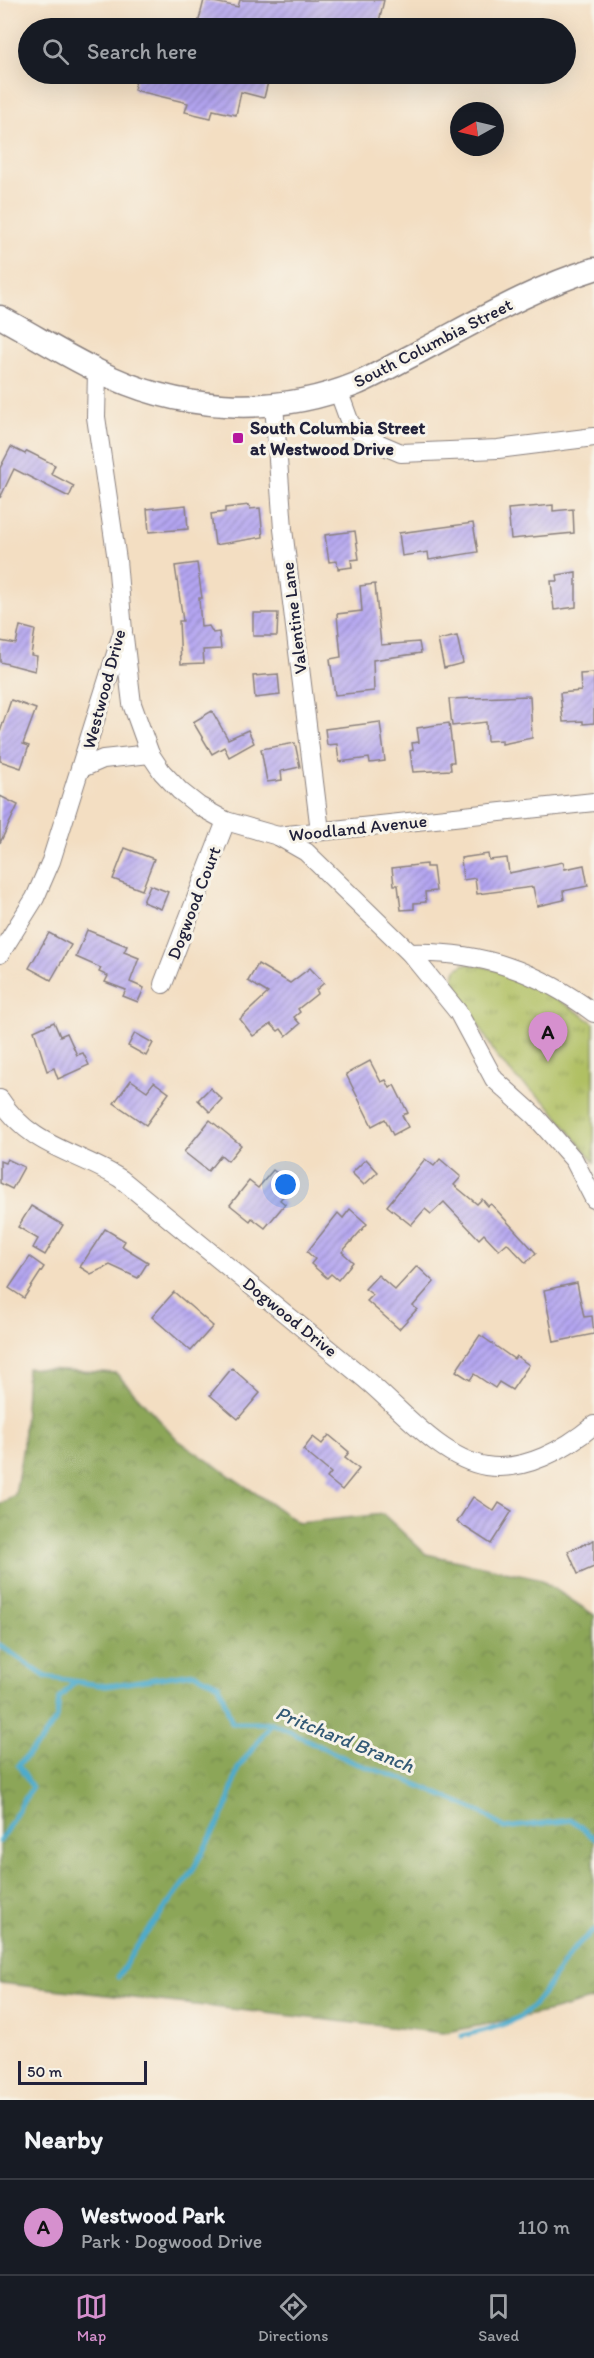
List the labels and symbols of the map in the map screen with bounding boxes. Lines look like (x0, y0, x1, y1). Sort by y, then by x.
north arrow (450, 102, 504, 156)
street label: South Columbia Street (350, 293, 516, 393)
place label: South Columbia Street at Westwood Drive (250, 417, 426, 460)
marker: South Columbia Street at Westwood Drive (231, 431, 245, 445)
street label: Valentine Lane (276, 561, 312, 675)
street label: Westwood Drive (77, 627, 131, 751)
street label: Woodland Avenue (288, 810, 428, 846)
street label: Dogwood Court (162, 843, 226, 963)
pin: A (528, 1012, 568, 1062)
your location (271, 1170, 300, 1199)
street label: Dogwood Drive (238, 1272, 342, 1362)
water label: Pritchard Branch (272, 1700, 418, 1778)
scale bar (18, 2058, 147, 2086)

